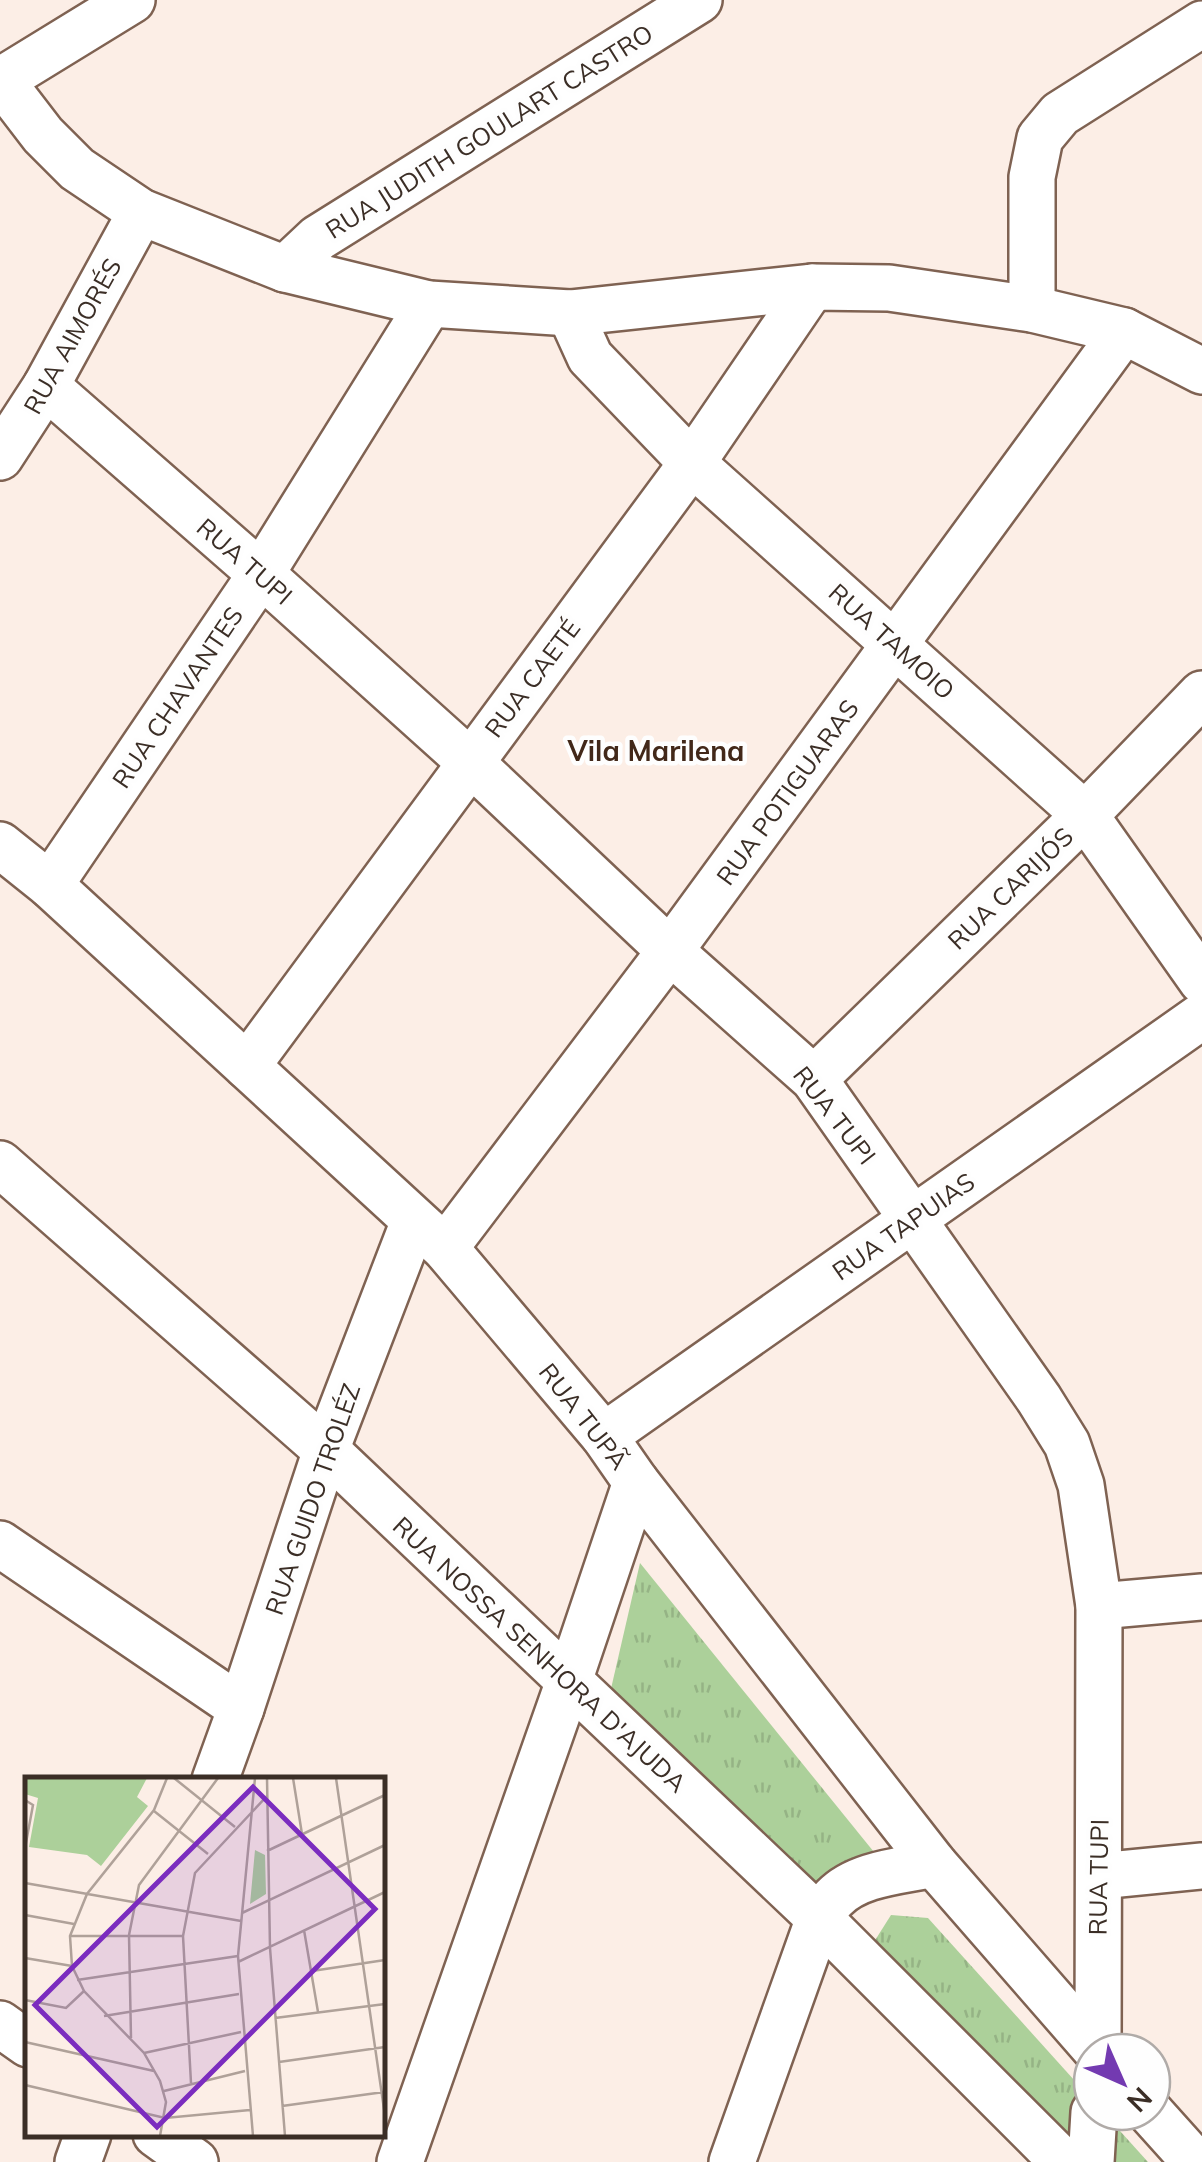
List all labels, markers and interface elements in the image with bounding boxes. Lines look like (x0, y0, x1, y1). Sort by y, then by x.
street label: RUA JUDITH GOULART CASTRO (320, 17, 658, 245)
street label: RUA AIMORÉS (16, 253, 128, 419)
street label: RUA TUPI (191, 511, 299, 611)
street label: RUA TAMOIO (823, 576, 961, 706)
street label: RUA CHAVANTES (105, 601, 249, 793)
street label: RUA CAETÉ (478, 613, 586, 743)
street label: RUA POTIGUARAS (709, 693, 865, 891)
district label: Vila Marilena (567, 733, 744, 768)
street label: RUA CARIJÓS (941, 821, 1079, 955)
street label: RUA TUPI (787, 1060, 883, 1170)
street label: RUA TAPUIAS (826, 1165, 980, 1287)
street label: RUA TUPÃ (533, 1357, 635, 1475)
street label: RUA GUIDO TROLÉZ (258, 1379, 366, 1619)
street label: RUA NOSSA SENHORA D'AJUDA (387, 1510, 693, 1798)
inset map (25, 1777, 385, 2137)
street label: RUA TUPI (1081, 1819, 1115, 1935)
north arrow (1072, 2032, 1172, 2132)
text: N (1120, 2080, 1160, 2120)

